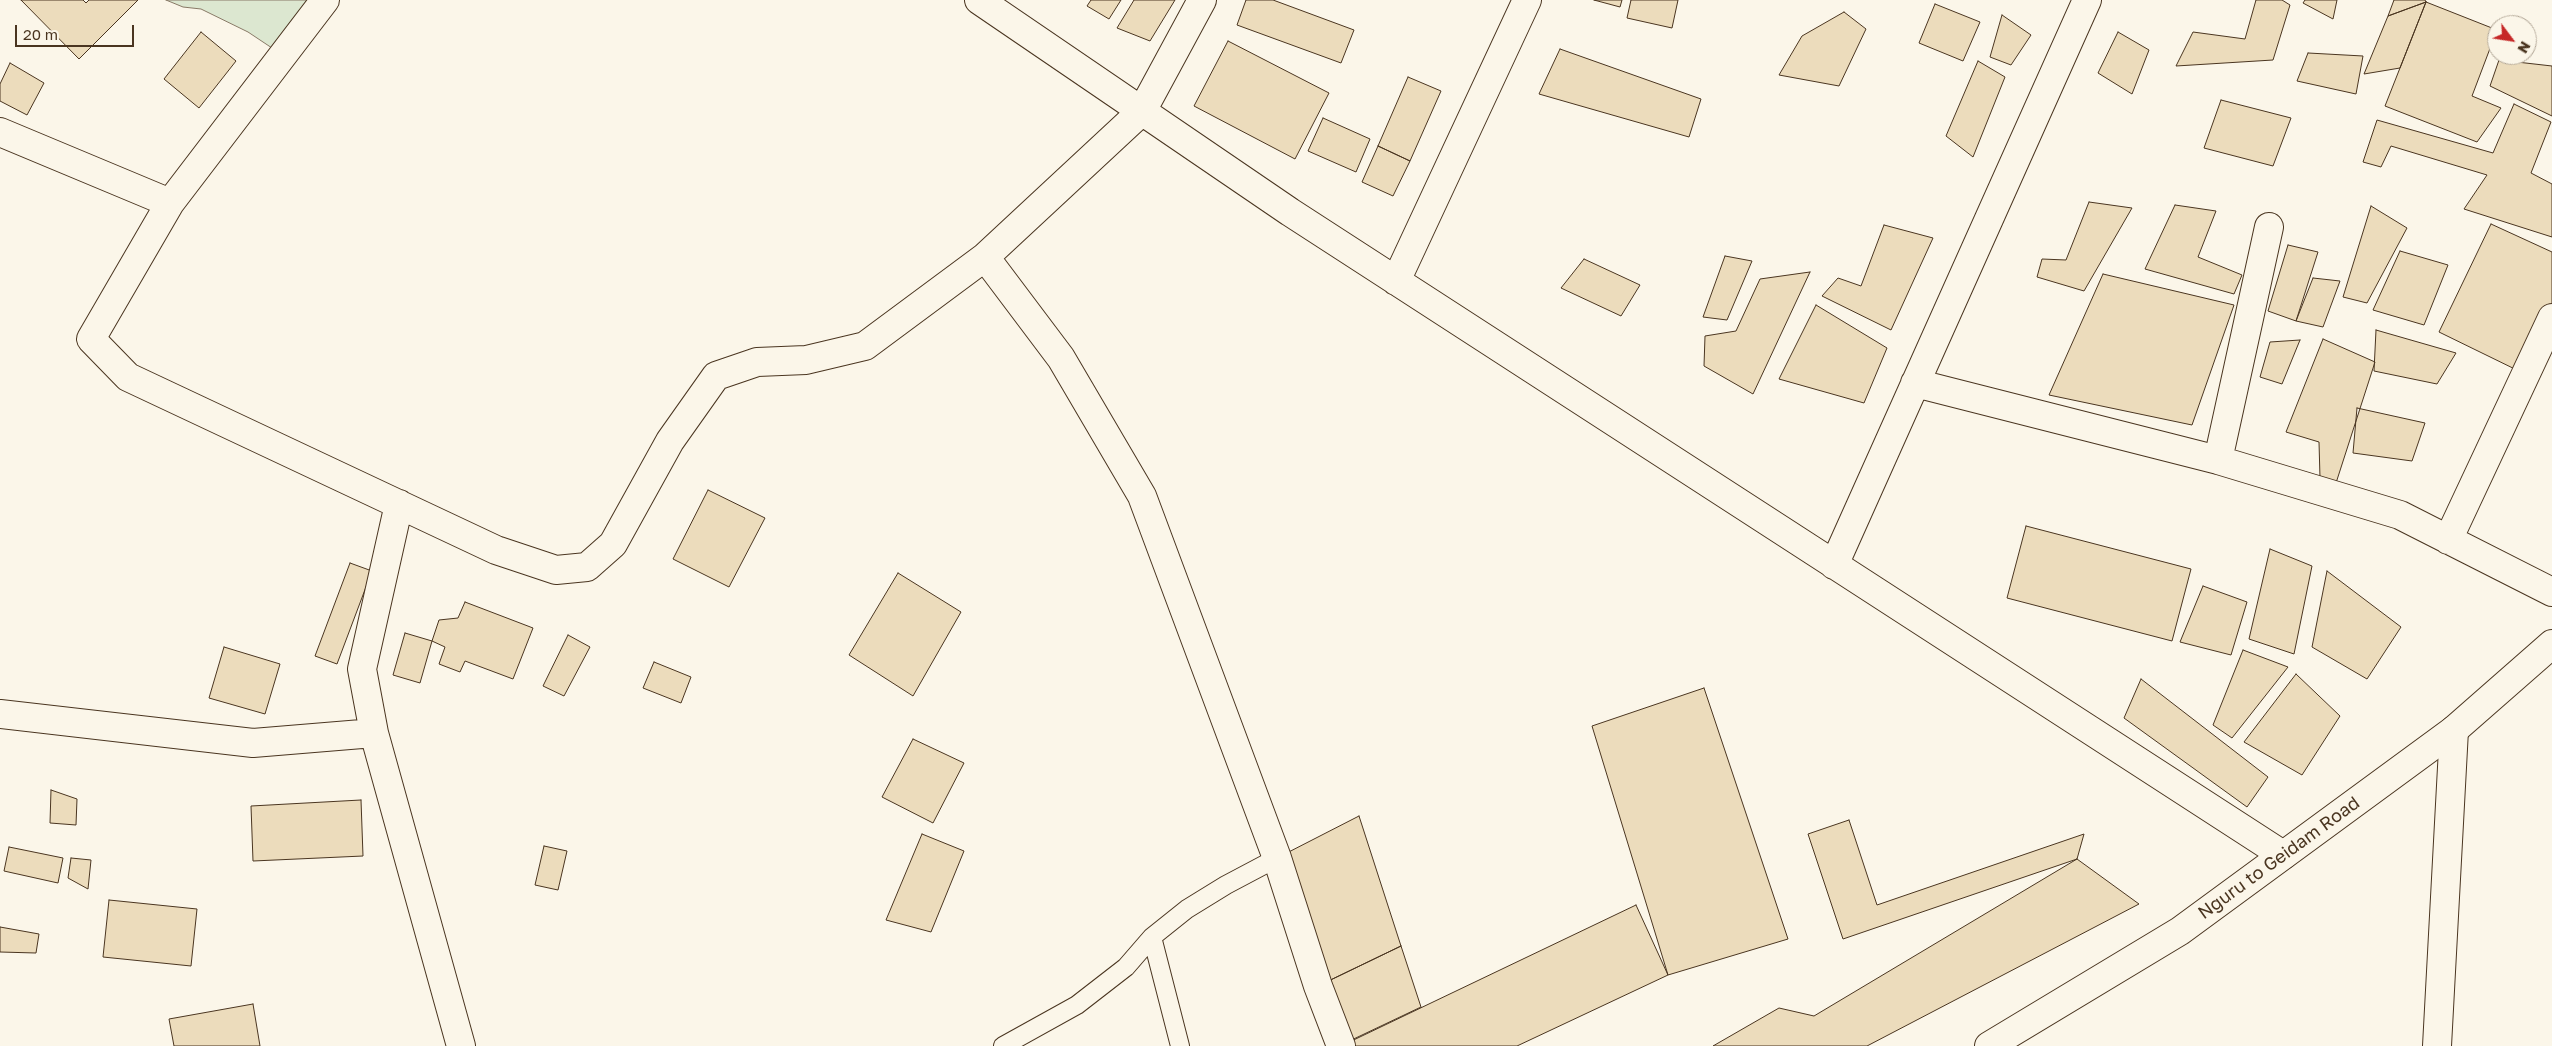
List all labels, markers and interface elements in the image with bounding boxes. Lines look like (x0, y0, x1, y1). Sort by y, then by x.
scale bar (18, 15, 136, 47)
north arrow (2487, 15, 2537, 65)
text: 20 m (23, 25, 58, 43)
text: N (2514, 39, 2534, 56)
street label: Nguru to Geidam Road (2194, 792, 2364, 924)

